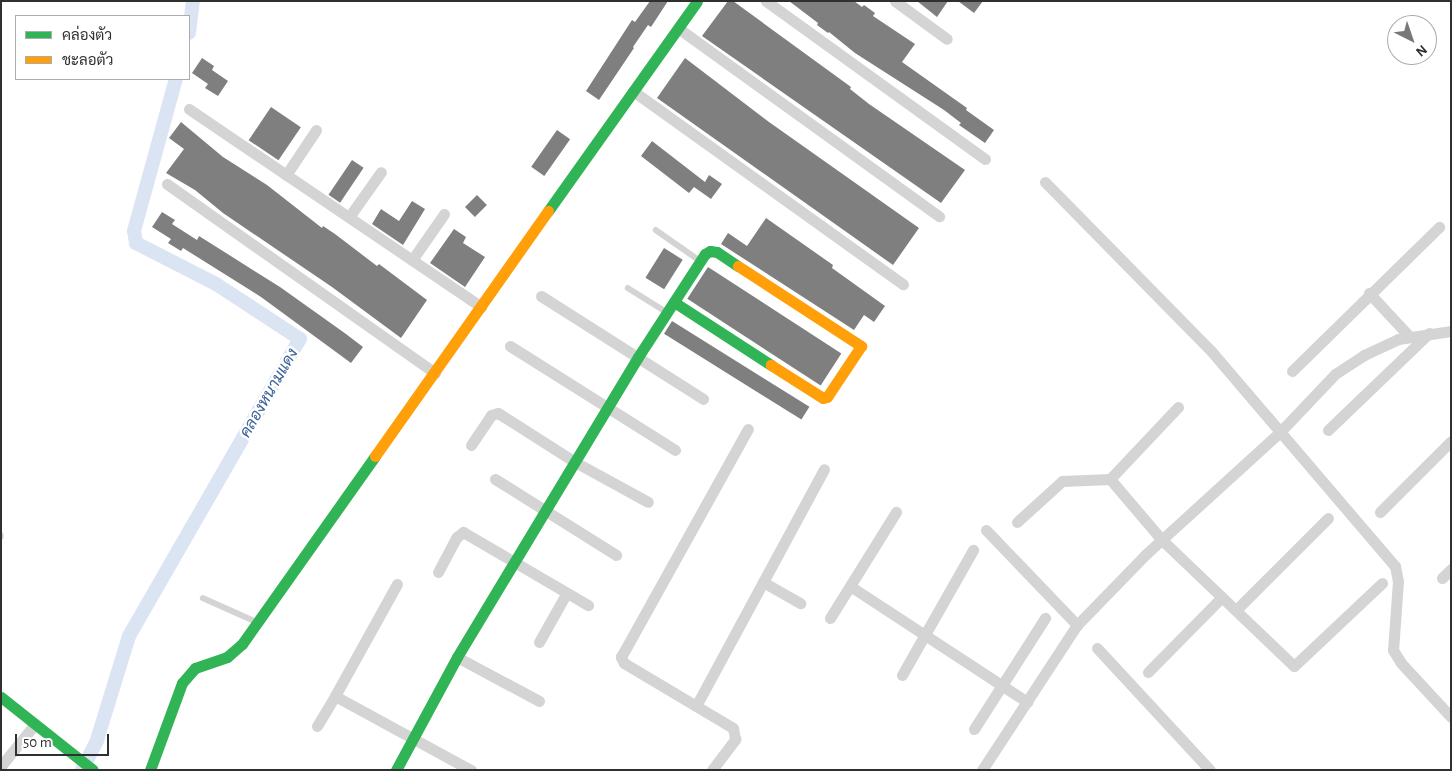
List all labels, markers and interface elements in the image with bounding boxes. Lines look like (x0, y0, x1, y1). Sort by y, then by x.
legend (15, 15, 190, 80)
north arrow (1387, 15, 1437, 65)
text: คล่องตัว (62, 28, 112, 43)
text: N (1413, 42, 1429, 59)
text: ชะลอตัว (62, 53, 113, 68)
water label: คลองหนามแดง (236, 345, 302, 441)
scale bar (18, 724, 111, 756)
text: 50 m (23, 735, 52, 750)

